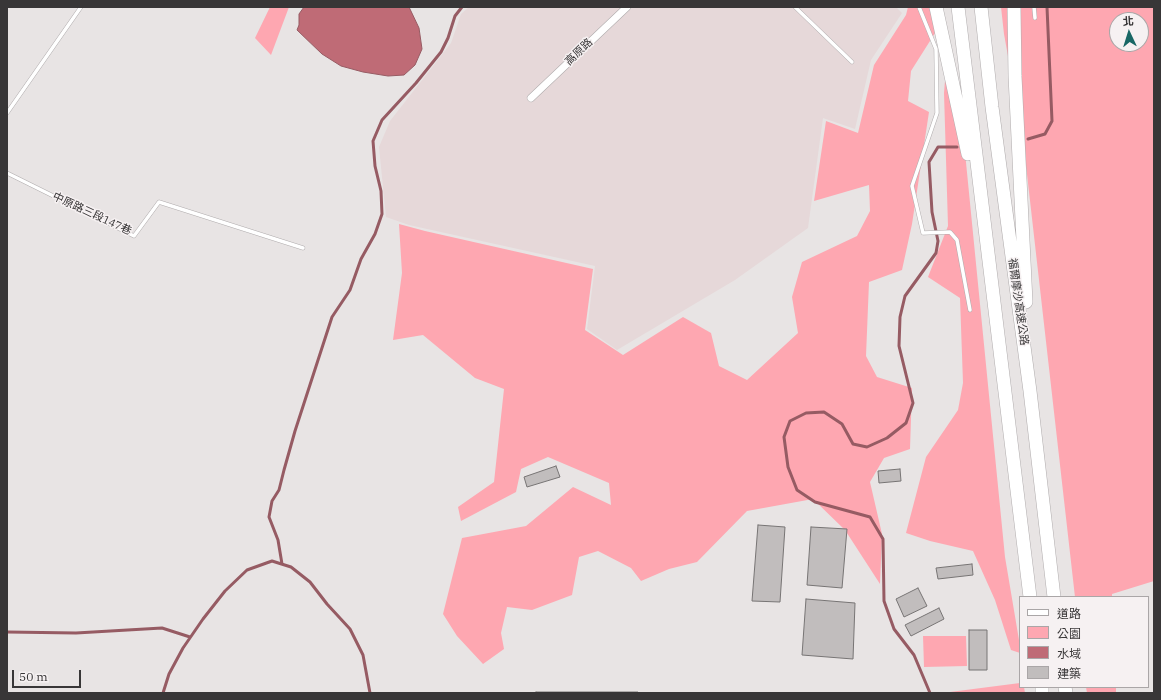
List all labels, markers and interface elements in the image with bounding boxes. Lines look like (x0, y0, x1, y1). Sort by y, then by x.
north arrow (1109, 12, 1149, 52)
text: 北 (1122, 14, 1134, 28)
street label: 高原路 (563, 36, 595, 68)
street label: 中原路三段147巷 (50, 190, 134, 238)
street label: 福爾摩沙高速公路 (1005, 258, 1031, 346)
legend (1019, 596, 1149, 688)
text: 道路 (1057, 606, 1081, 621)
text: 公園 (1057, 626, 1081, 641)
text: 水域 (1057, 646, 1081, 661)
scale bar (14, 662, 83, 688)
text: 建築 (1057, 666, 1081, 681)
text: 50 m (19, 669, 48, 684)

